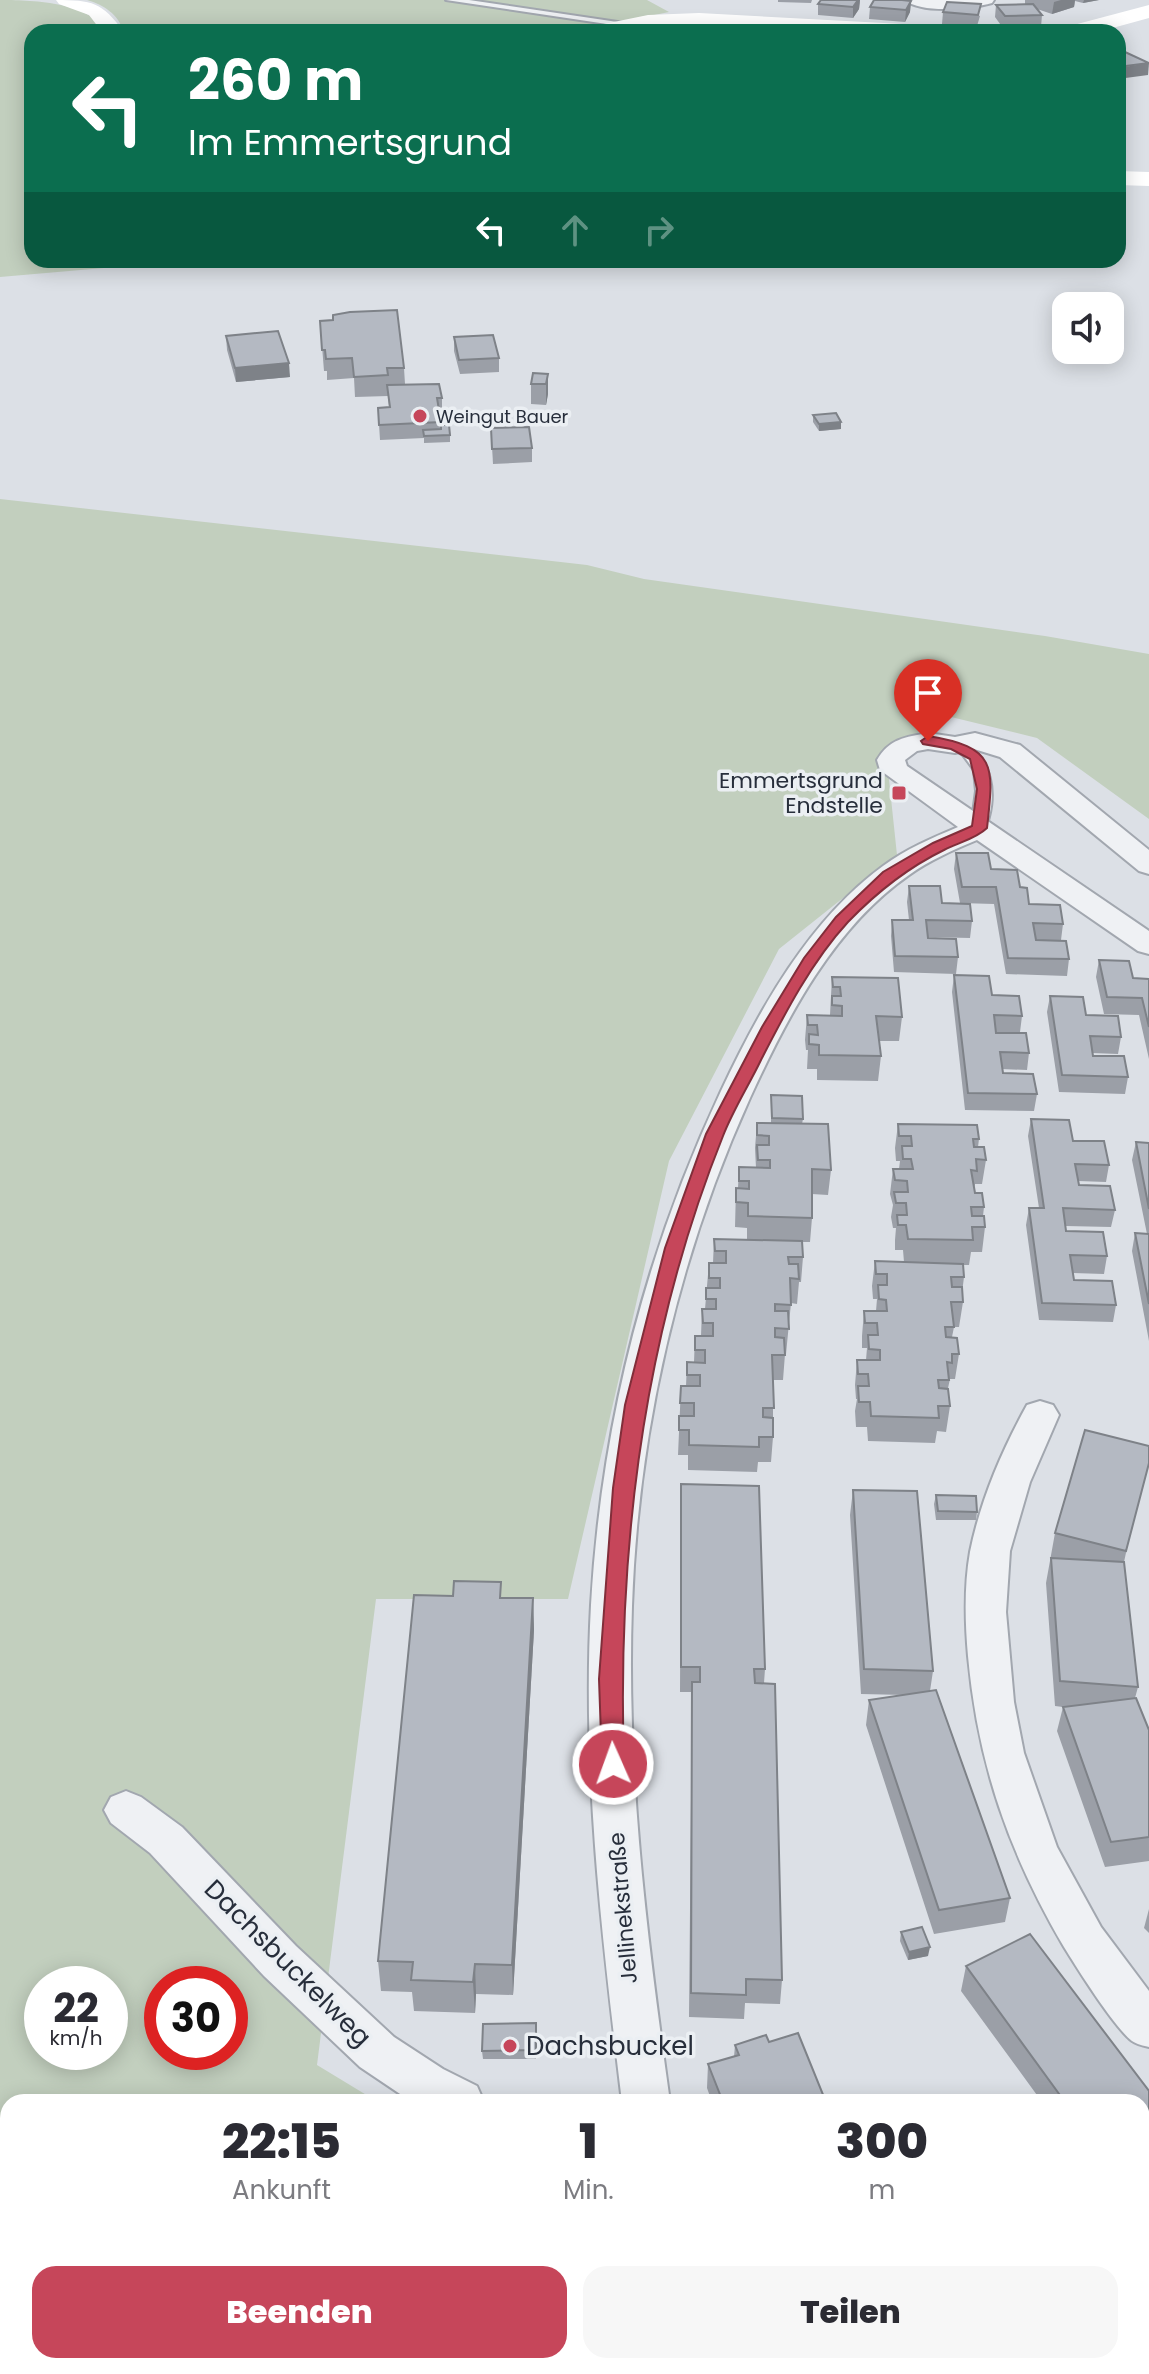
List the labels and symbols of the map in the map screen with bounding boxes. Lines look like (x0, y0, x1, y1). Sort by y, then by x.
place label: Weingut Bauer (436, 404, 569, 429)
marker: Weingut Bauer (411, 407, 429, 425)
pin (894, 659, 962, 741)
place label: Emmertsgrund Endstelle (719, 765, 883, 821)
marker: Emmertsgrund Endstelle (890, 784, 908, 802)
position arrow (571, 1722, 655, 1806)
street label: Jellinekstraße (601, 1831, 645, 1985)
street label: Dachsbuckelweg (196, 1871, 380, 2055)
speed limit sign: 30 (144, 1966, 248, 2070)
place label: Dachsbuckel (526, 2028, 694, 2064)
marker: Dachsbuckel (501, 2037, 519, 2055)

